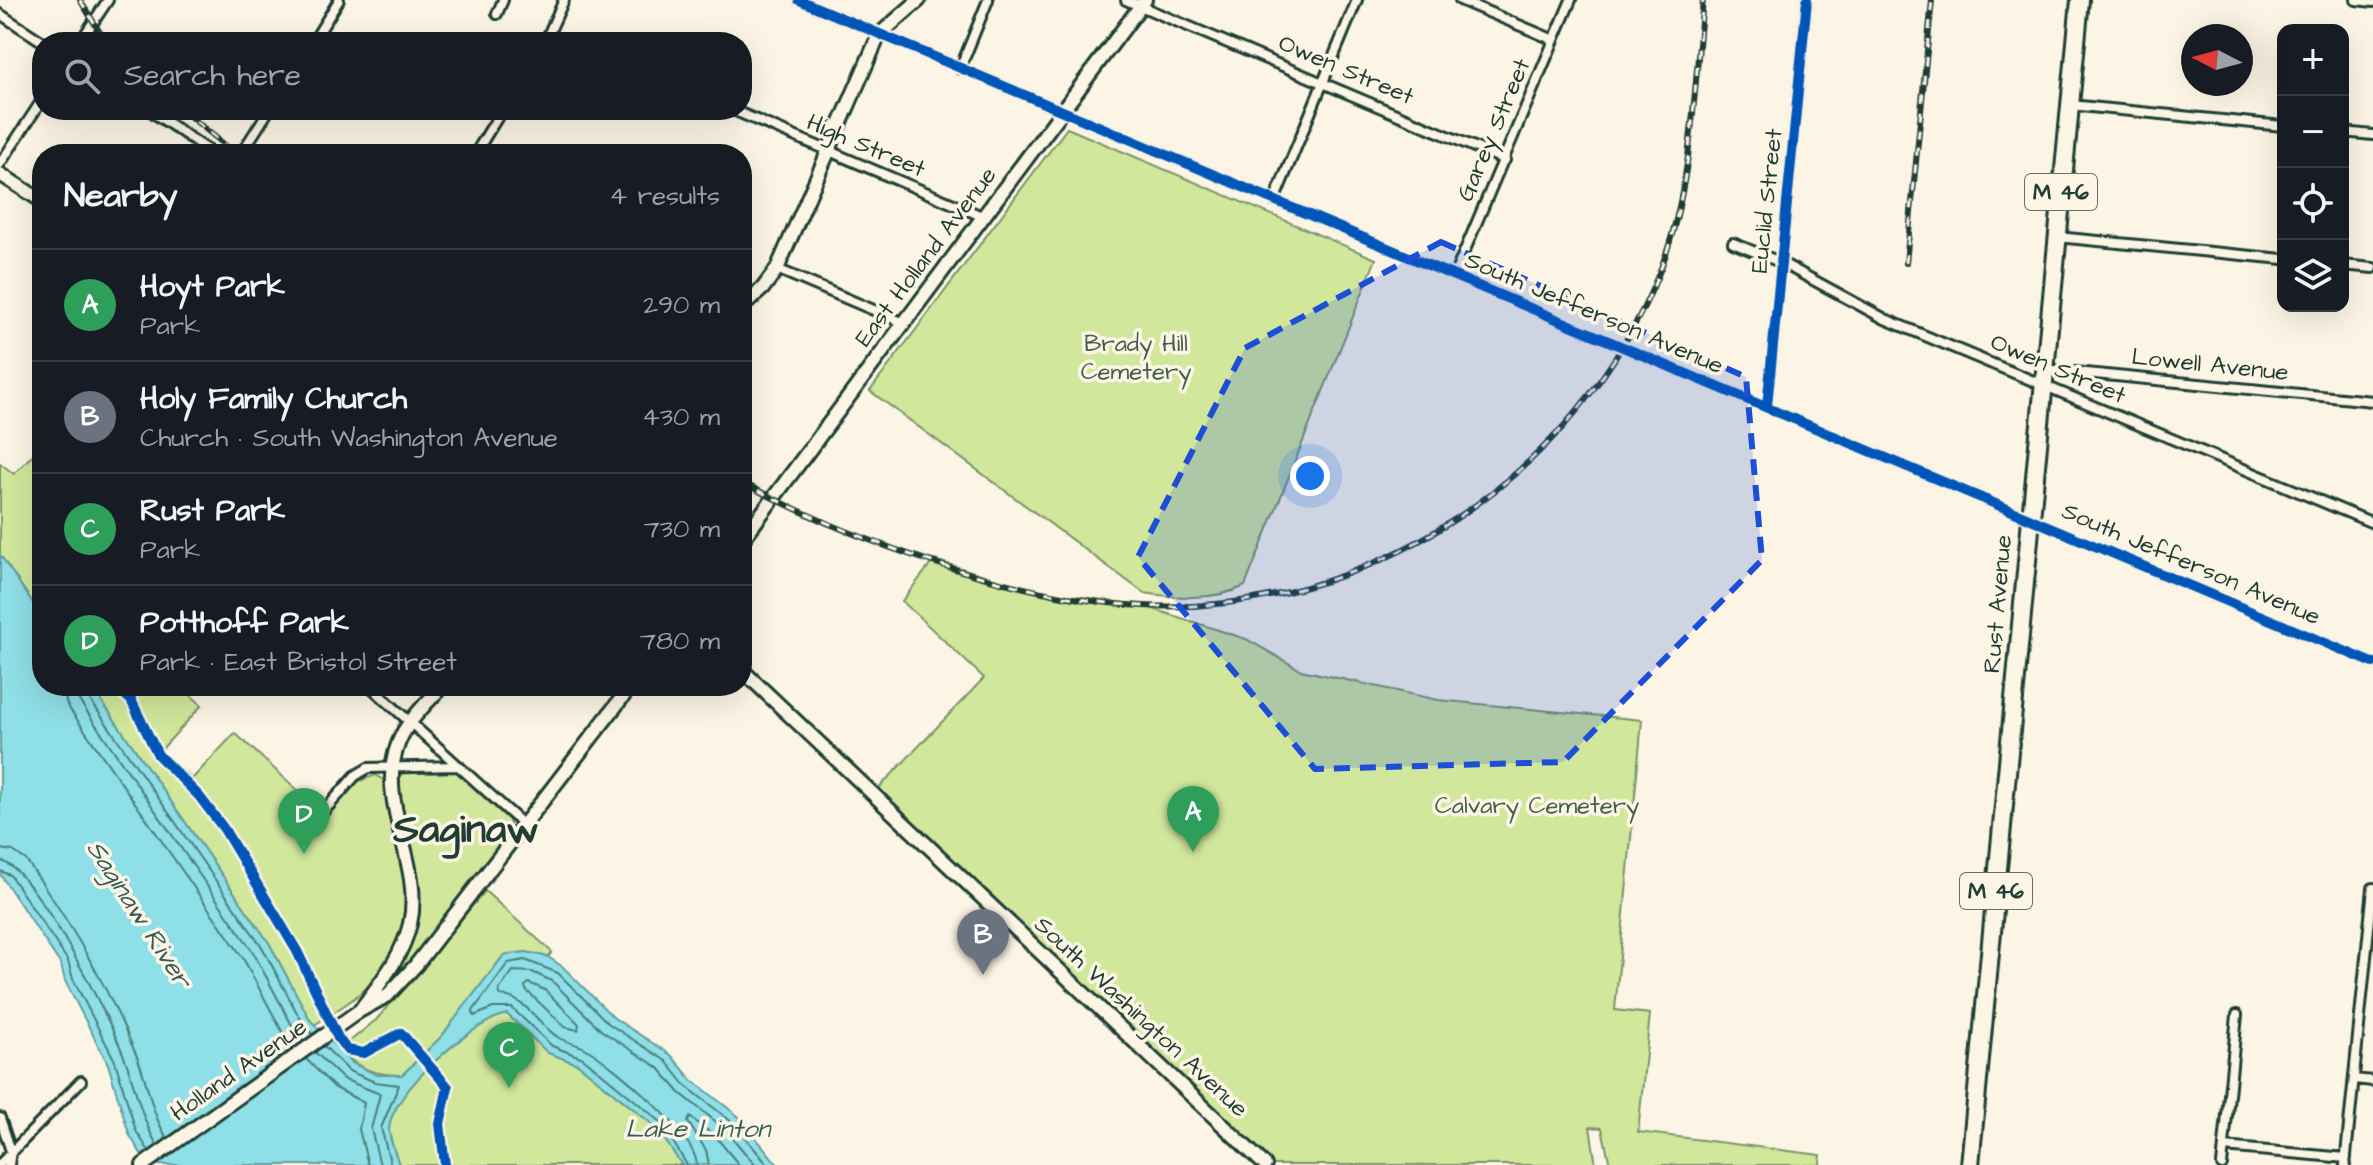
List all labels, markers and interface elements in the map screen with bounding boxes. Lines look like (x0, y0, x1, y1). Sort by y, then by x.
north arrow (2181, 24, 2253, 96)
map controls (2277, 24, 2349, 312)
button: + (2277, 24, 2349, 96)
street label: Owen Street (1273, 26, 1419, 114)
search box (32, 32, 752, 120)
street label: Garey Street (1449, 53, 1540, 207)
icon: search (60, 54, 104, 98)
text: Search here (124, 55, 301, 97)
button: − (2277, 96, 2349, 168)
street label: High Street (801, 106, 931, 187)
street label: Euclid Street (1743, 127, 1792, 275)
street label: East Holland Avenue (847, 160, 1005, 354)
button: locate (2277, 168, 2349, 240)
text: Nearby (64, 172, 178, 220)
road number: M 46 (2025, 174, 2097, 210)
text: 4 results (610, 178, 720, 214)
button: layers (2277, 240, 2349, 312)
street label: South Jefferson Avenue (1459, 243, 1729, 383)
text: Hoyt Park (140, 266, 285, 308)
text: A (82, 287, 98, 323)
text: 290 m (643, 287, 720, 323)
text: Park (140, 308, 200, 344)
street label: Owen Street (1985, 325, 2131, 413)
park label: Brady Hill Cemetery (1081, 327, 1191, 390)
street label: Lowell Avenue (2130, 340, 2290, 390)
text: Holy Family Church (140, 378, 407, 420)
text: B (81, 399, 99, 435)
text: 430 m (642, 399, 720, 435)
text: Church · South Washington Avenue (140, 420, 558, 456)
your location (1290, 456, 1330, 496)
text: Rust Park (140, 490, 285, 532)
street label: South Jefferson Avenue (2056, 494, 2326, 634)
text: C (81, 511, 99, 547)
text: 730 m (644, 511, 720, 547)
text: Park (140, 532, 200, 568)
street label: Rust Avenue (1975, 533, 2021, 675)
text: Potthoff Park (140, 602, 349, 644)
text: D (82, 623, 98, 659)
text: 780 m (640, 623, 720, 659)
text: Park · East Bristol Street (140, 644, 457, 680)
pin: A (1167, 786, 1219, 852)
pin: D (278, 788, 330, 854)
park label: Calvary Cemetery (1435, 789, 1639, 824)
district label: Saginaw (392, 803, 539, 859)
water label: Saginaw River (77, 833, 202, 998)
road number: M 46 (1960, 873, 2032, 909)
street label: South Washington Avenue (1026, 908, 1256, 1126)
pin: B (957, 909, 1009, 975)
street label: Holland Avenue (164, 1010, 314, 1130)
pin: C (483, 1022, 535, 1088)
water label: Lake Linton (626, 1111, 772, 1147)

